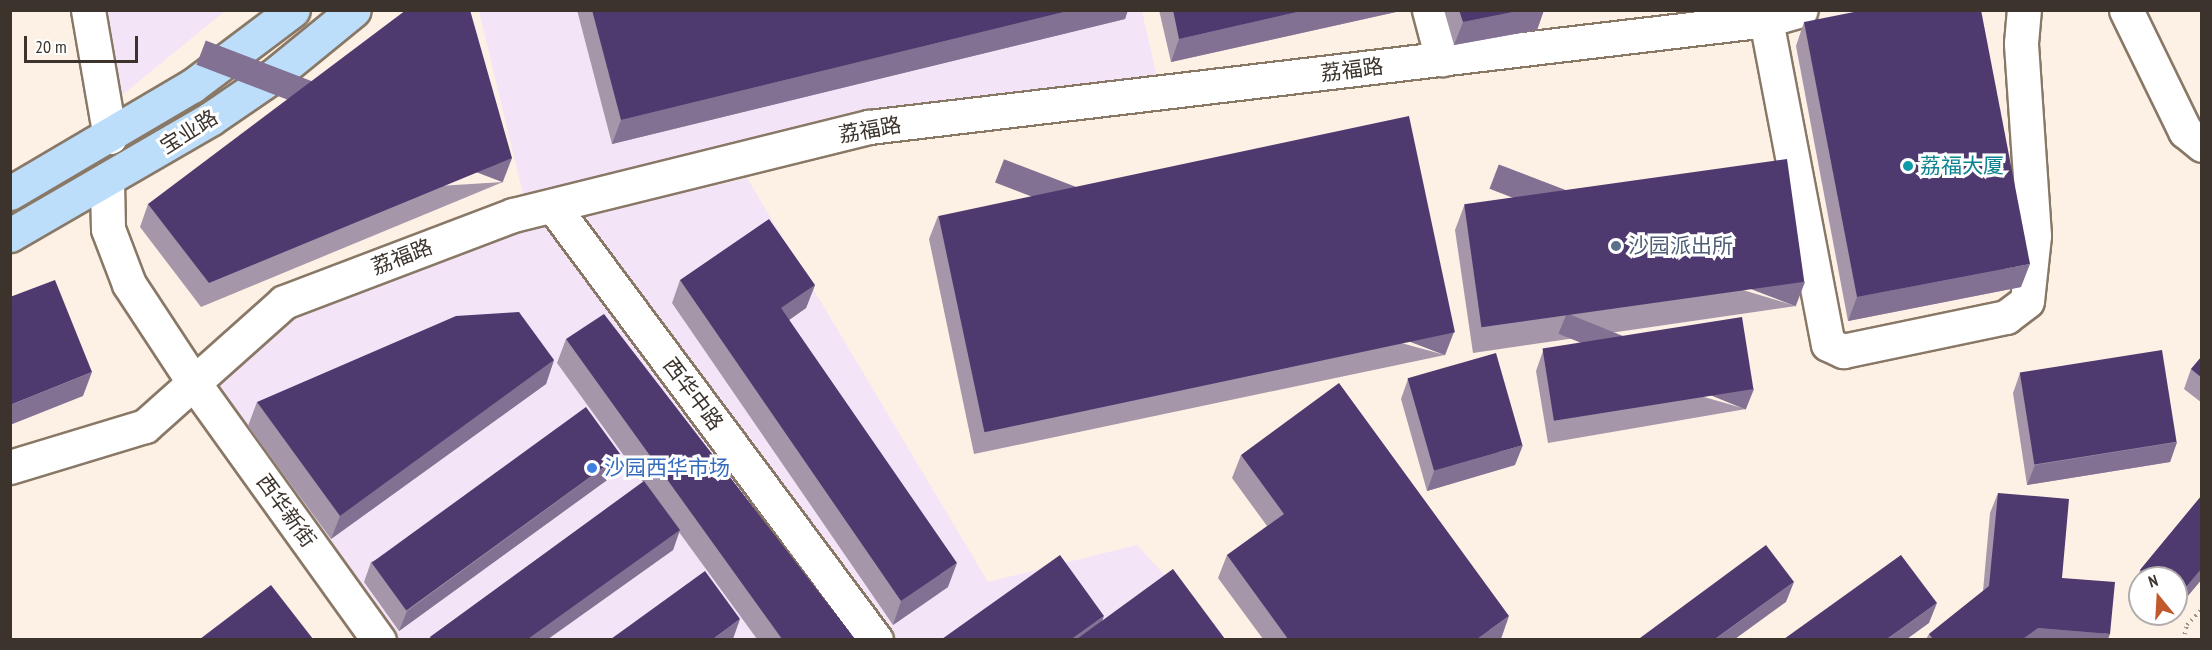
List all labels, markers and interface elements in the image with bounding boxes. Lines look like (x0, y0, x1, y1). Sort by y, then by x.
scale bar (27, 24, 141, 62)
text: 20 m (35, 35, 67, 58)
street label: 荔福路 (1319, 54, 1385, 86)
street label: 宝业路 (156, 105, 222, 159)
street label: 荔福路 (837, 112, 903, 148)
place label: 荔福大厦 (1920, 153, 2004, 179)
marker: 荔福大厦 (1901, 159, 1915, 173)
place label: 沙园派出所 (1628, 233, 1733, 259)
street label: 荔福路 (368, 234, 436, 280)
marker: 沙园派出所 (1609, 239, 1623, 253)
street label: 西华中路 (658, 353, 728, 435)
place label: 沙园西华市场 (604, 455, 730, 481)
marker: 沙园西华市场 (585, 461, 599, 475)
street label: 西华新街 (251, 470, 321, 552)
north arrow (2128, 566, 2188, 626)
text: N (2146, 570, 2160, 592)

